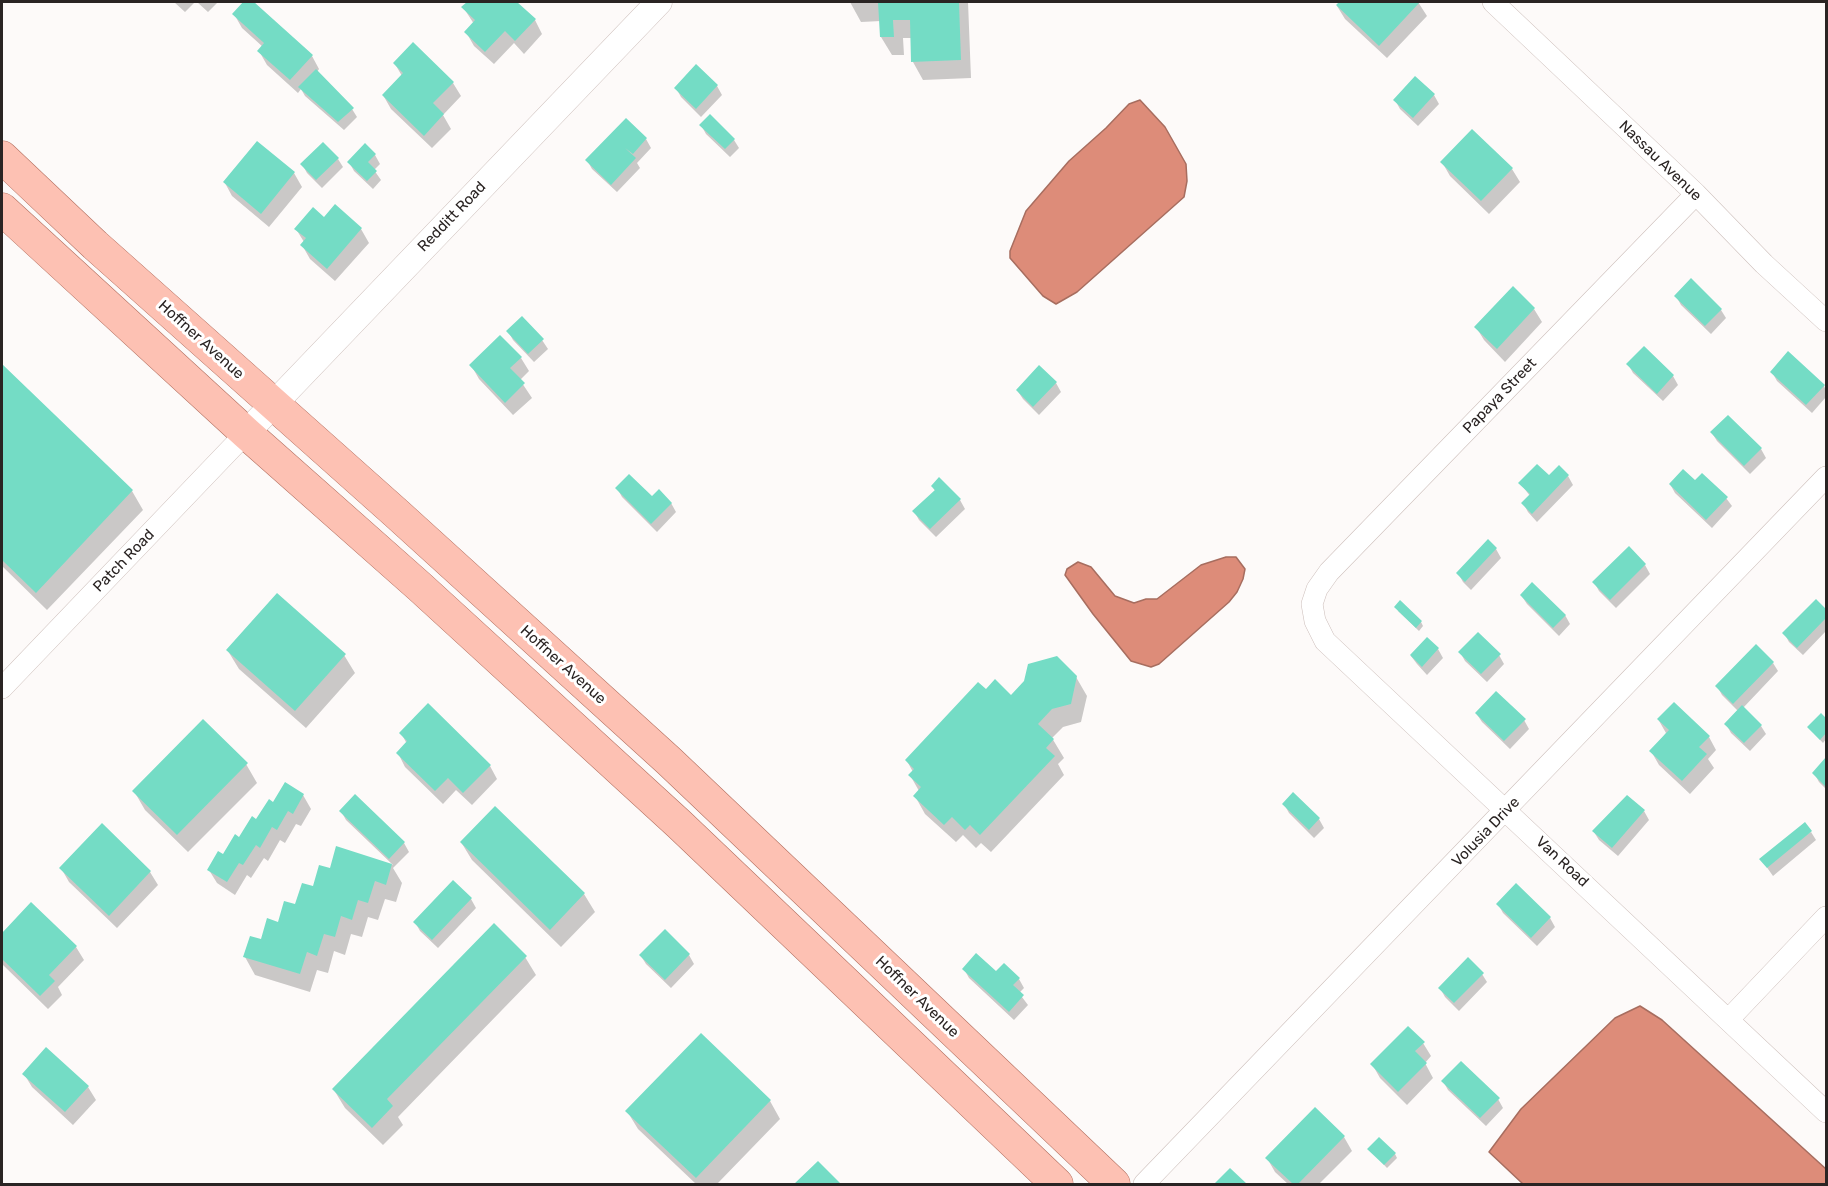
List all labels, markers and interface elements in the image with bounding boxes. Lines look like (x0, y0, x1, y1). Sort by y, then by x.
street label: Nassau Avenue (1615, 117, 1705, 205)
street label: Redditt Road (414, 178, 490, 256)
street label: Hoffner Avenue (154, 297, 248, 383)
street label: Papaya Street (1459, 354, 1541, 438)
street label: Patch Road (90, 526, 158, 596)
street label: Hoffner Avenue (516, 622, 610, 708)
street label: Volusia Drive (1448, 793, 1524, 871)
street label: Van Road (1532, 833, 1592, 891)
street label: Hoffner Avenue (872, 953, 962, 1041)

